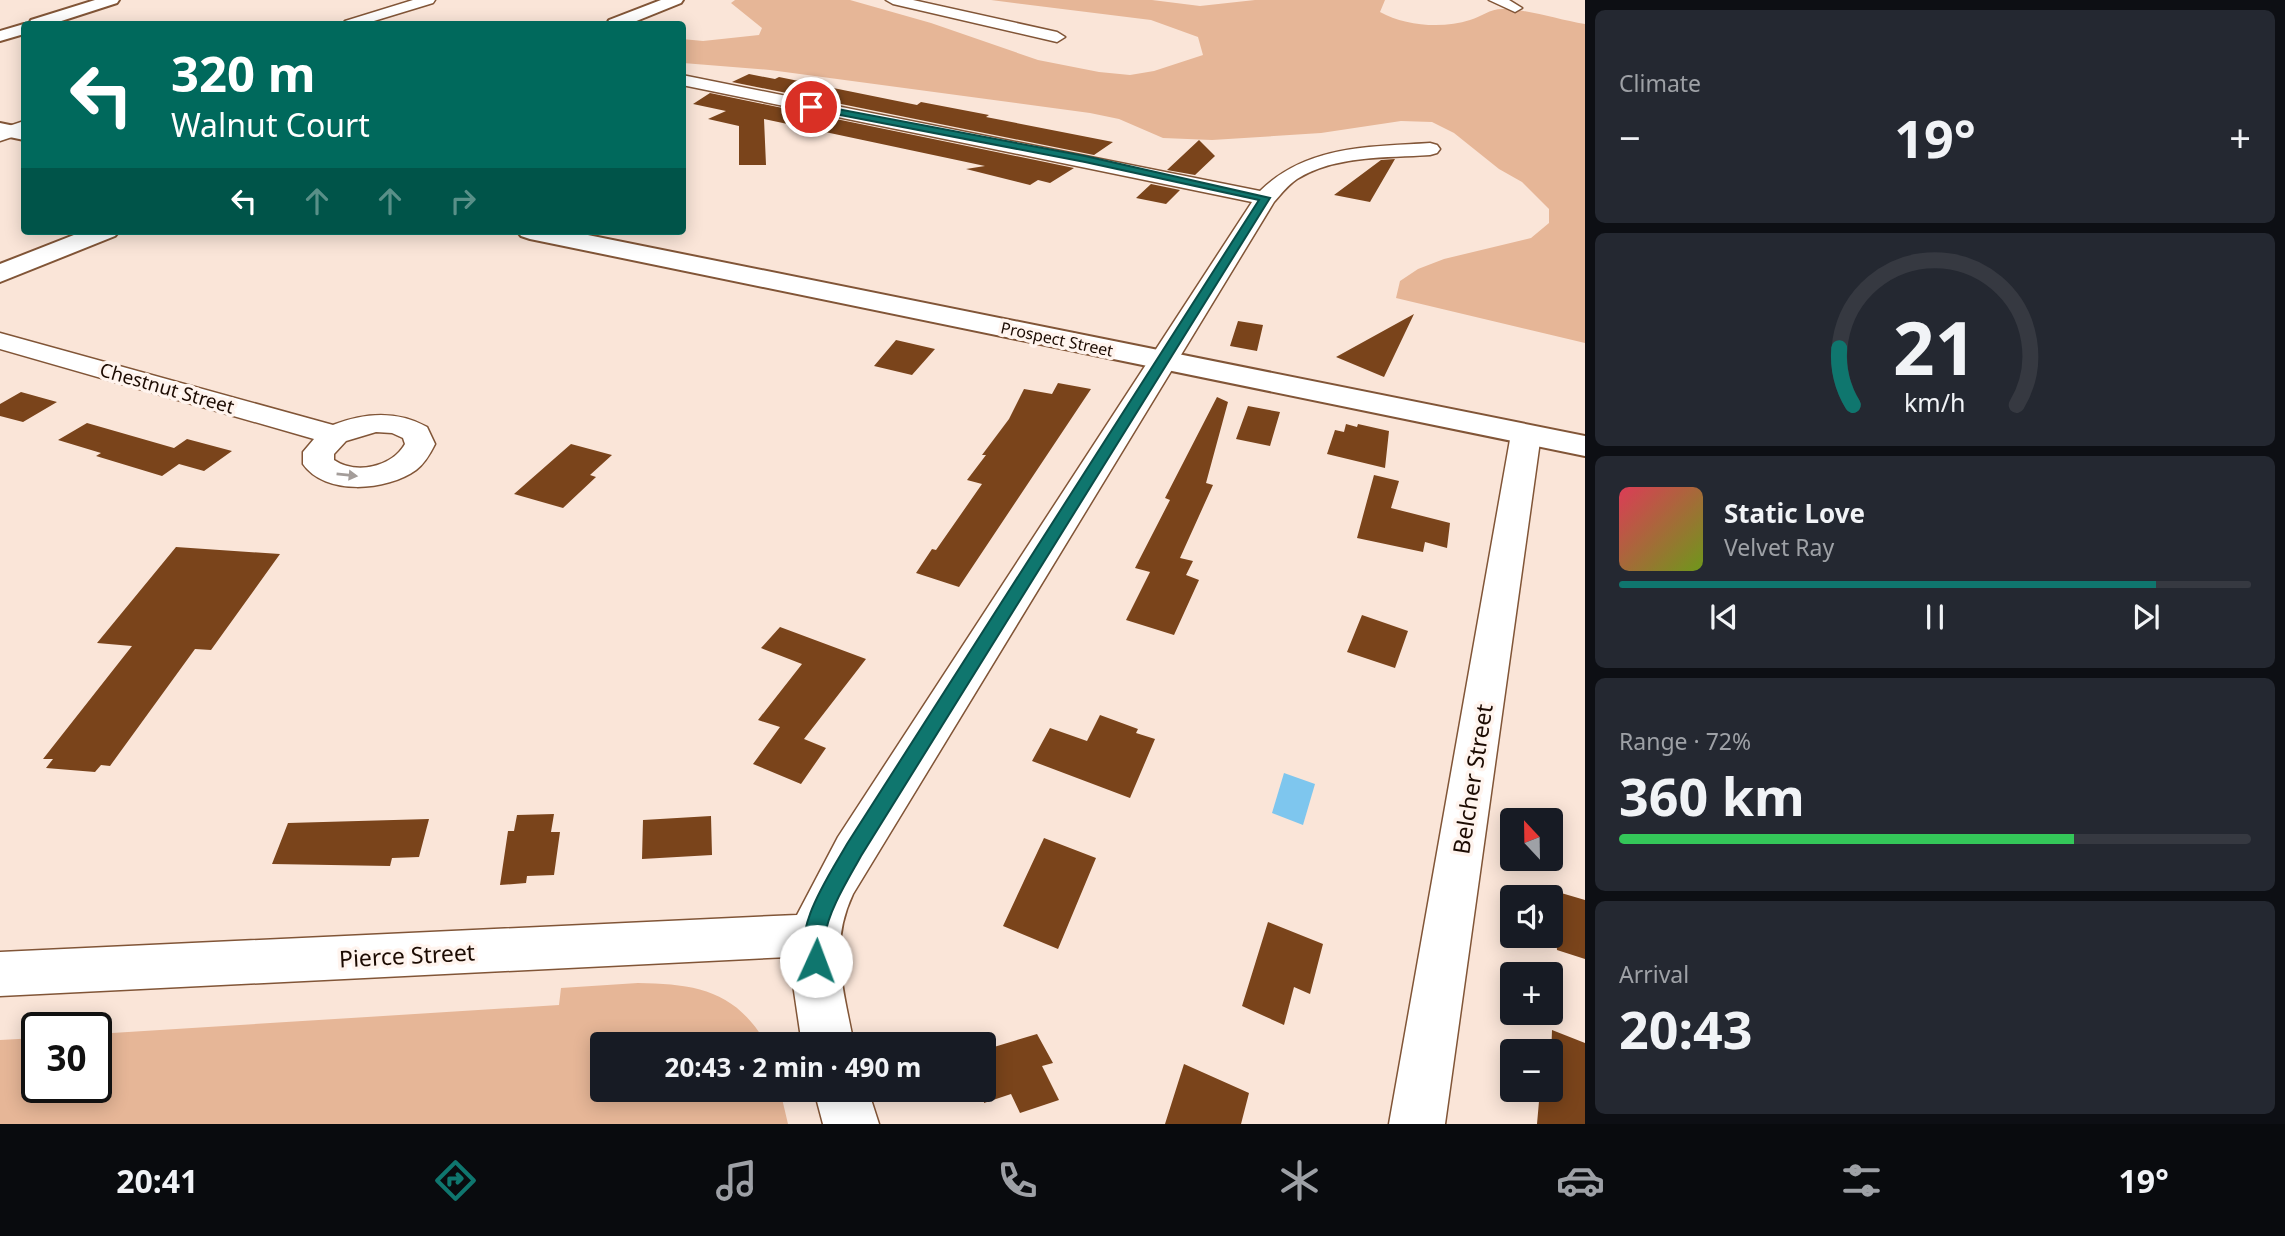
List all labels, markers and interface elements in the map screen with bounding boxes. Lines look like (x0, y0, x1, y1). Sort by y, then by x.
text: 320 m (171, 40, 316, 106)
icon: left (56, 49, 147, 140)
text: Climate (1619, 67, 1701, 99)
pin (781, 77, 841, 137)
icon: arrive (792, 88, 830, 126)
text: 19° (1894, 102, 1976, 173)
text: Walnut Court (171, 103, 370, 146)
text: − (1619, 111, 1641, 163)
text: + (2229, 111, 2251, 163)
icon: left (225, 182, 263, 220)
icon: ahead (298, 182, 336, 220)
icon: ahead (371, 182, 409, 220)
icon: right (444, 182, 482, 220)
text: 21 (1893, 298, 1977, 397)
street label: Prospect Street (999, 316, 1115, 362)
street label: Chestnut Street (97, 356, 237, 420)
text: km/h (1904, 385, 1966, 419)
one-way arrow (336, 470, 358, 481)
text: Static Love (1724, 495, 1865, 531)
text: Velvet Ray (1724, 531, 1834, 563)
icon: previous (1705, 598, 1743, 636)
icon: pause (1916, 598, 1954, 636)
icon: next (2127, 598, 2165, 636)
street label: Belcher Street (1444, 702, 1500, 856)
text: Range · 72% (1619, 725, 1751, 757)
text: 360 km (1619, 760, 1805, 831)
north arrow (1500, 808, 1563, 872)
map controls (1500, 808, 1563, 1102)
button: sound (1500, 885, 1563, 948)
position arrow (779, 924, 853, 998)
street label: Pierce Street (338, 935, 476, 975)
text: Arrival (1619, 958, 1689, 990)
button: + (1500, 962, 1563, 1025)
text: 20:43 (1619, 993, 1753, 1064)
speed limit sign: 30 (21, 1012, 112, 1103)
button: − (1500, 1039, 1563, 1102)
text: 20:43 · 2 min · 490 m (665, 1049, 921, 1085)
icon: directions (431, 1156, 480, 1205)
icon: music (712, 1156, 761, 1205)
icon: phone (993, 1156, 1042, 1205)
icon: climate (1275, 1156, 1324, 1205)
icon: car (1556, 1156, 1605, 1205)
icon: filters (1837, 1156, 1886, 1205)
text: 20:41 (116, 1159, 198, 1202)
text: 19° (2119, 1159, 2169, 1202)

